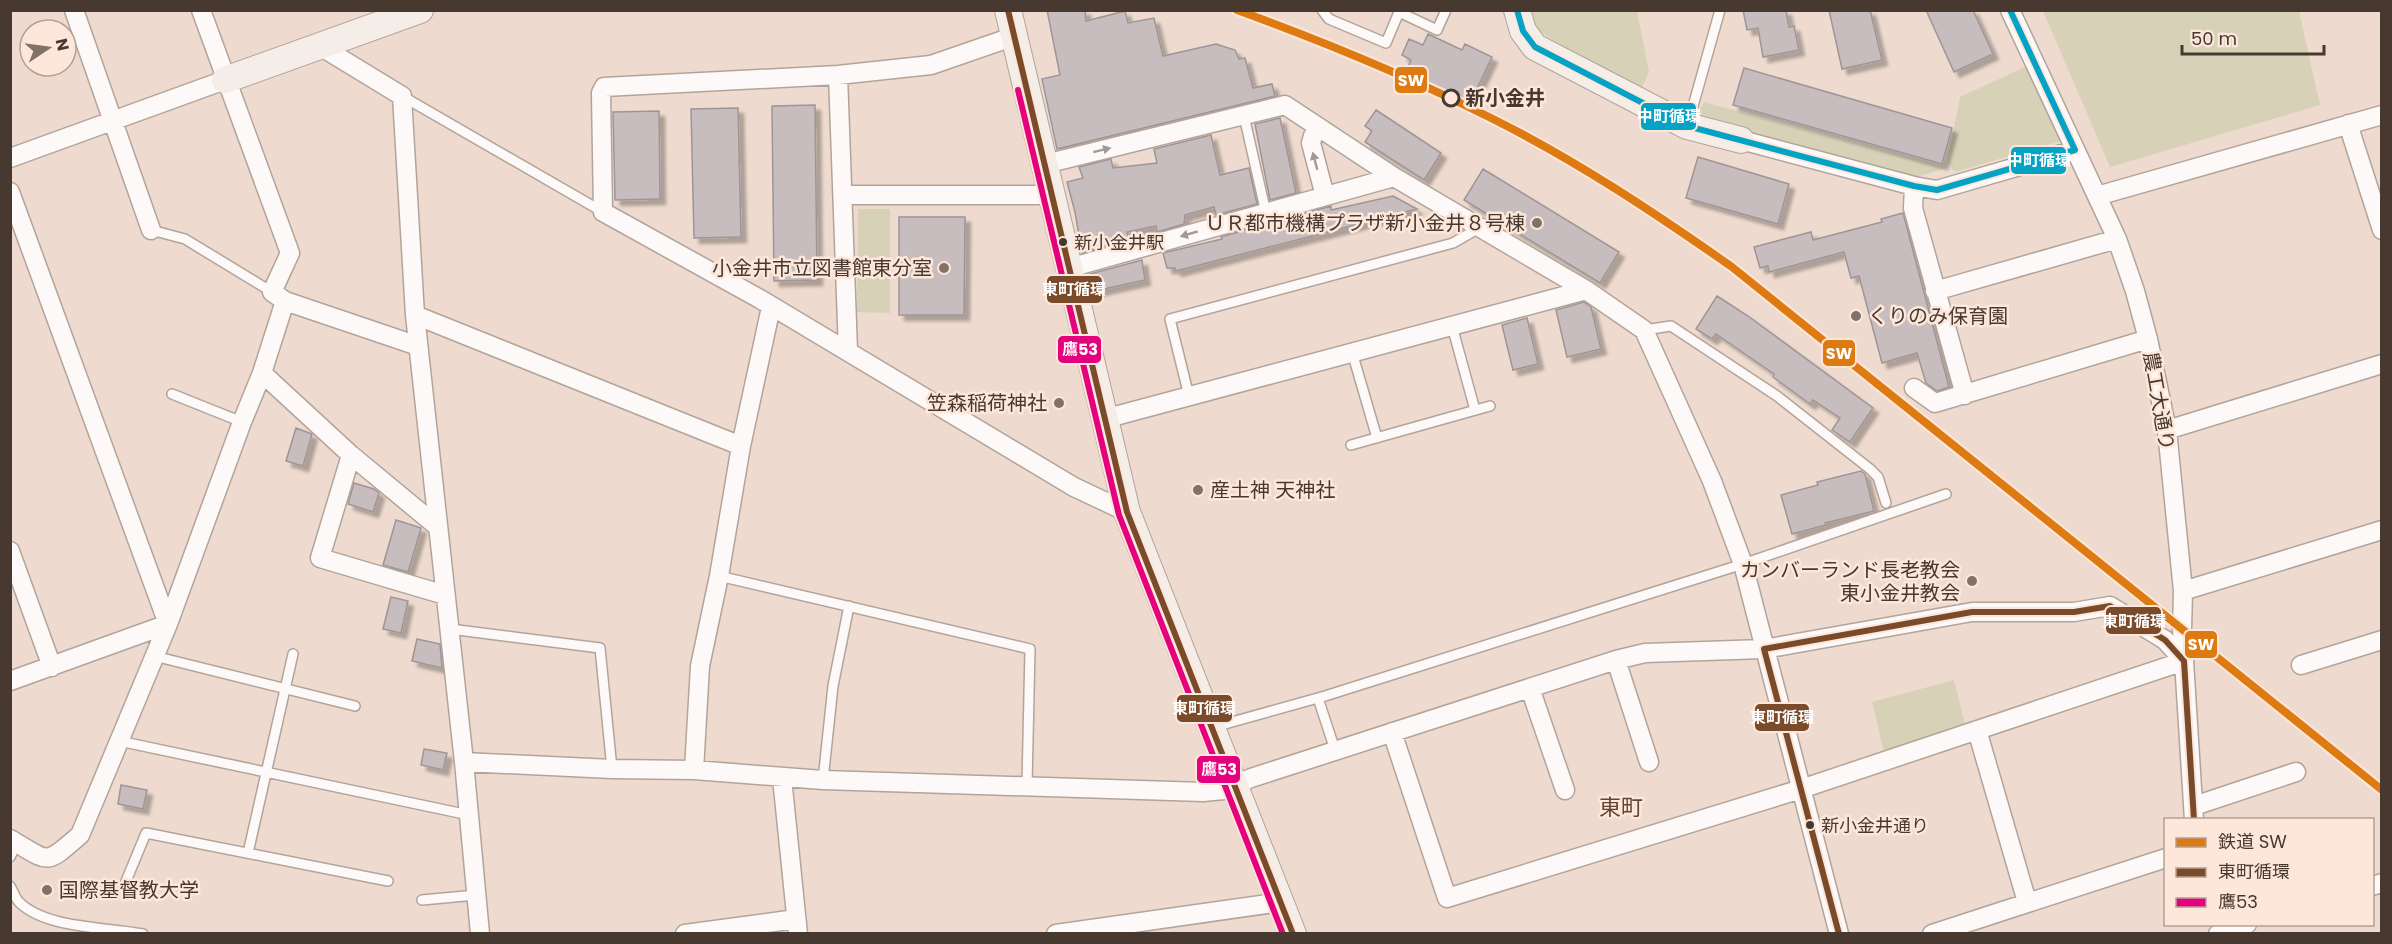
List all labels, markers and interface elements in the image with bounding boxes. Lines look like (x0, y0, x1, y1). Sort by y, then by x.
north arrow (18, 18, 78, 78)
scale bar (2182, 18, 2324, 56)
text: 50 m (2191, 26, 2237, 51)
text: N (50, 36, 75, 53)
line badge: SW (1394, 66, 1428, 94)
text: SW (1398, 69, 1424, 92)
place label: 新小金井 (1465, 84, 1545, 112)
marker: 新小金井 (1442, 89, 1460, 107)
line badge: 中町循環 (1640, 102, 1697, 131)
text: 中町循環 (1637, 105, 1701, 128)
one-way arrow (1092, 144, 1111, 154)
line badge: 中町循環 (2010, 146, 2067, 175)
text: 中町循環 (2007, 149, 2071, 172)
one-way arrow (1310, 152, 1319, 170)
place label: ＵＲ都市機構プラザ新小金井８号棟 (1205, 209, 1525, 237)
marker: ＵＲ都市機構プラザ新小金井８号棟 (1530, 216, 1544, 230)
place label: 新小金井駅 (1074, 230, 1164, 255)
one-way arrow (1180, 230, 1198, 239)
marker: 新小金井駅 (1057, 236, 1069, 248)
place label: 小金井市立図書館東分室 (712, 254, 932, 282)
marker: 小金井市立図書館東分室 (937, 261, 951, 275)
line badge: 東町循環 (1046, 275, 1103, 304)
text: 東町循環 (1042, 278, 1106, 301)
place label: くりのみ保育園 (1868, 302, 2008, 330)
marker: くりのみ保育園 (1849, 309, 1863, 323)
line badge: 鷹53 (1057, 335, 1102, 364)
text: 鷹53 (1062, 338, 1098, 361)
line badge: SW (1822, 339, 1856, 367)
text: SW (1826, 342, 1852, 365)
street label: 農工大通り (2137, 349, 2181, 453)
place label: 笠森稲荷神社 (927, 389, 1047, 417)
marker: 笠森稲荷神社 (1052, 396, 1066, 410)
place label: 産土神 天神社 (1210, 476, 1335, 504)
marker: 産土神 天神社 (1191, 483, 1205, 497)
place label: カンバーランド長老教会 東小金井教会 (1740, 556, 1960, 607)
marker: カンバーランド長老教会 東小金井教会 (1965, 574, 1979, 588)
line badge: 東町循環 (2105, 606, 2162, 635)
text: 東町循環 (2102, 610, 2166, 633)
line badge: SW (2184, 630, 2218, 659)
text: SW (2188, 633, 2214, 656)
line badge: 東町循環 (1176, 694, 1233, 723)
text: 東町循環 (1172, 697, 1236, 720)
line badge: 東町循環 (1754, 703, 1810, 732)
text: 東町循環 (1750, 706, 1814, 729)
line badge: 鷹53 (1196, 755, 1241, 784)
text: 鷹53 (1201, 758, 1237, 781)
district label: 東町 (1599, 792, 1643, 823)
place label: 新小金井通り (1821, 813, 1929, 838)
legend (2164, 818, 2374, 926)
marker: 新小金井通り (1804, 819, 1816, 831)
text: 鉄道 SW (2218, 829, 2287, 854)
text: 東町循環 (2218, 859, 2290, 884)
place label: 国際基督教大学 (59, 876, 199, 904)
marker: 国際基督教大学 (40, 883, 54, 897)
text: 鷹53 (2218, 889, 2258, 914)

